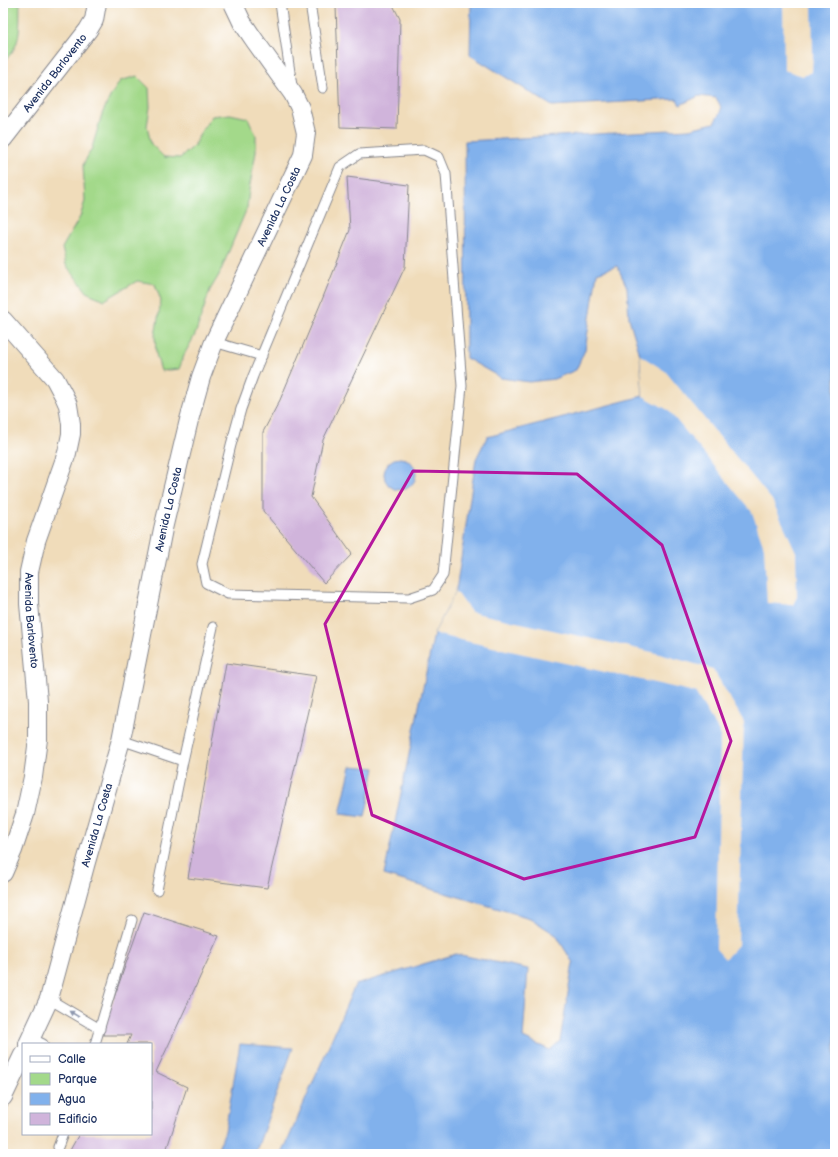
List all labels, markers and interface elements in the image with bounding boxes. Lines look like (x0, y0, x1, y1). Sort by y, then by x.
street label: Avenida Barlovento (20, 31, 90, 115)
street label: Avenida La Costa (255, 165, 304, 248)
street label: Avenida La Costa (153, 466, 185, 553)
street label: Avenida Barlovento (22, 573, 41, 669)
street label: Avenida La Costa (79, 782, 115, 868)
one-way arrow (68, 1011, 80, 1018)
legend (22, 1043, 152, 1135)
text: Calle (58, 1052, 86, 1067)
text: Parque (58, 1072, 97, 1087)
text: Agua (58, 1092, 86, 1107)
text: Edificio (58, 1112, 98, 1127)

